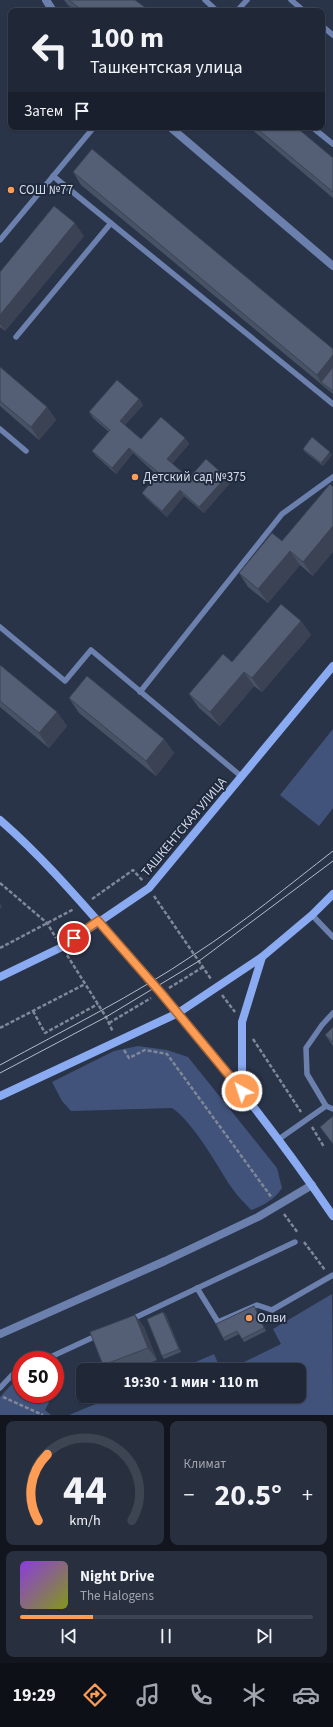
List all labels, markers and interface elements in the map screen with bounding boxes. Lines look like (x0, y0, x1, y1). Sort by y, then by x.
text: 100 m (90, 18, 164, 58)
icon: left (24, 24, 76, 76)
text: Ташкентская улица (90, 55, 243, 80)
icon: arrive (71, 100, 93, 122)
text: Затем (24, 101, 63, 122)
place label: СОШ №77 (19, 181, 73, 199)
marker: СОШ №77 (6, 185, 16, 195)
place label: Детский сад №375 (143, 468, 246, 486)
marker: Детский сад №375 (130, 472, 140, 482)
street label: ТАШКЕНТСКАЯ УЛИЦА (137, 773, 232, 881)
pin (57, 921, 91, 955)
icon: arrive (63, 927, 85, 949)
position arrow (221, 1070, 263, 1112)
place label: Олви (257, 1309, 286, 1327)
marker: Олви (244, 1313, 254, 1323)
speed limit sign: 50 (12, 1351, 64, 1403)
text: 19:30 · 1 мин · 110 m (123, 1372, 259, 1393)
text: Климат (184, 1455, 226, 1473)
text: 44 (63, 1461, 107, 1521)
text: 20.5° (215, 1474, 282, 1517)
text: − (184, 1479, 194, 1511)
text: + (302, 1479, 313, 1511)
text: km/h (69, 1510, 101, 1531)
text: Night Drive (80, 1566, 155, 1587)
text: The Halogens (80, 1587, 154, 1605)
icon: previous (58, 1625, 80, 1647)
icon: pause (155, 1625, 177, 1647)
icon: next (253, 1625, 275, 1647)
icon: directions (81, 1681, 109, 1709)
icon: music (134, 1681, 162, 1709)
icon: phone (187, 1681, 215, 1709)
icon: climate (240, 1681, 268, 1709)
icon: car (292, 1681, 320, 1709)
text: 19:29 (12, 1683, 56, 1708)

